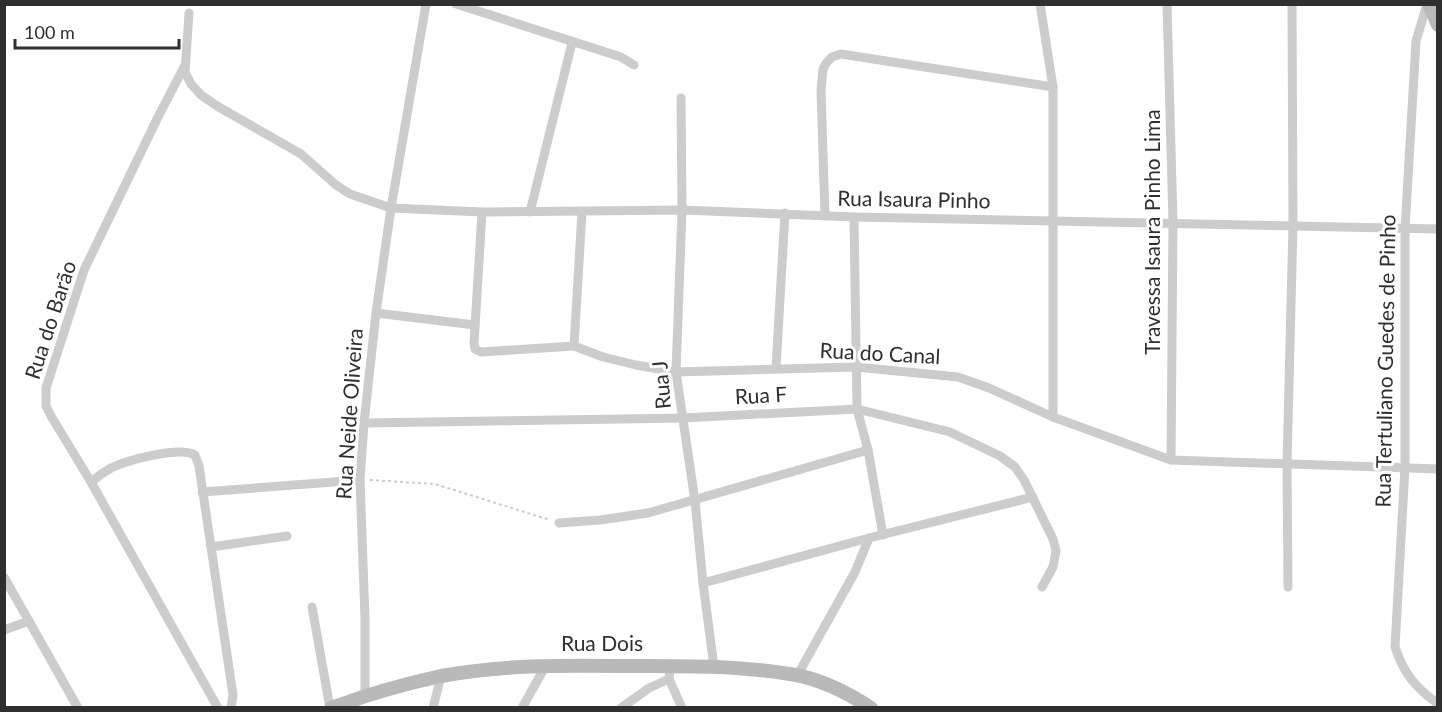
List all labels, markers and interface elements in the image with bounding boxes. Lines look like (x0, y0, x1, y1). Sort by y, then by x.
scale bar (15, 12, 178, 50)
text: 100 m (24, 21, 75, 43)
street label: Travessa Isaura Pinho Lima (1139, 109, 1164, 355)
street label: Rua Isaura Pinho (837, 185, 991, 212)
street label: Rua Tertuliano Guedes de Pinho (1369, 214, 1400, 508)
street label: Rua do Barão (19, 257, 80, 382)
street label: Rua Neide Oliveira (330, 327, 367, 500)
street label: Rua do Canal (819, 337, 941, 368)
street label: Rua J (646, 360, 675, 410)
street label: Rua F (734, 381, 788, 408)
street label: Rua Dois (561, 630, 643, 655)

